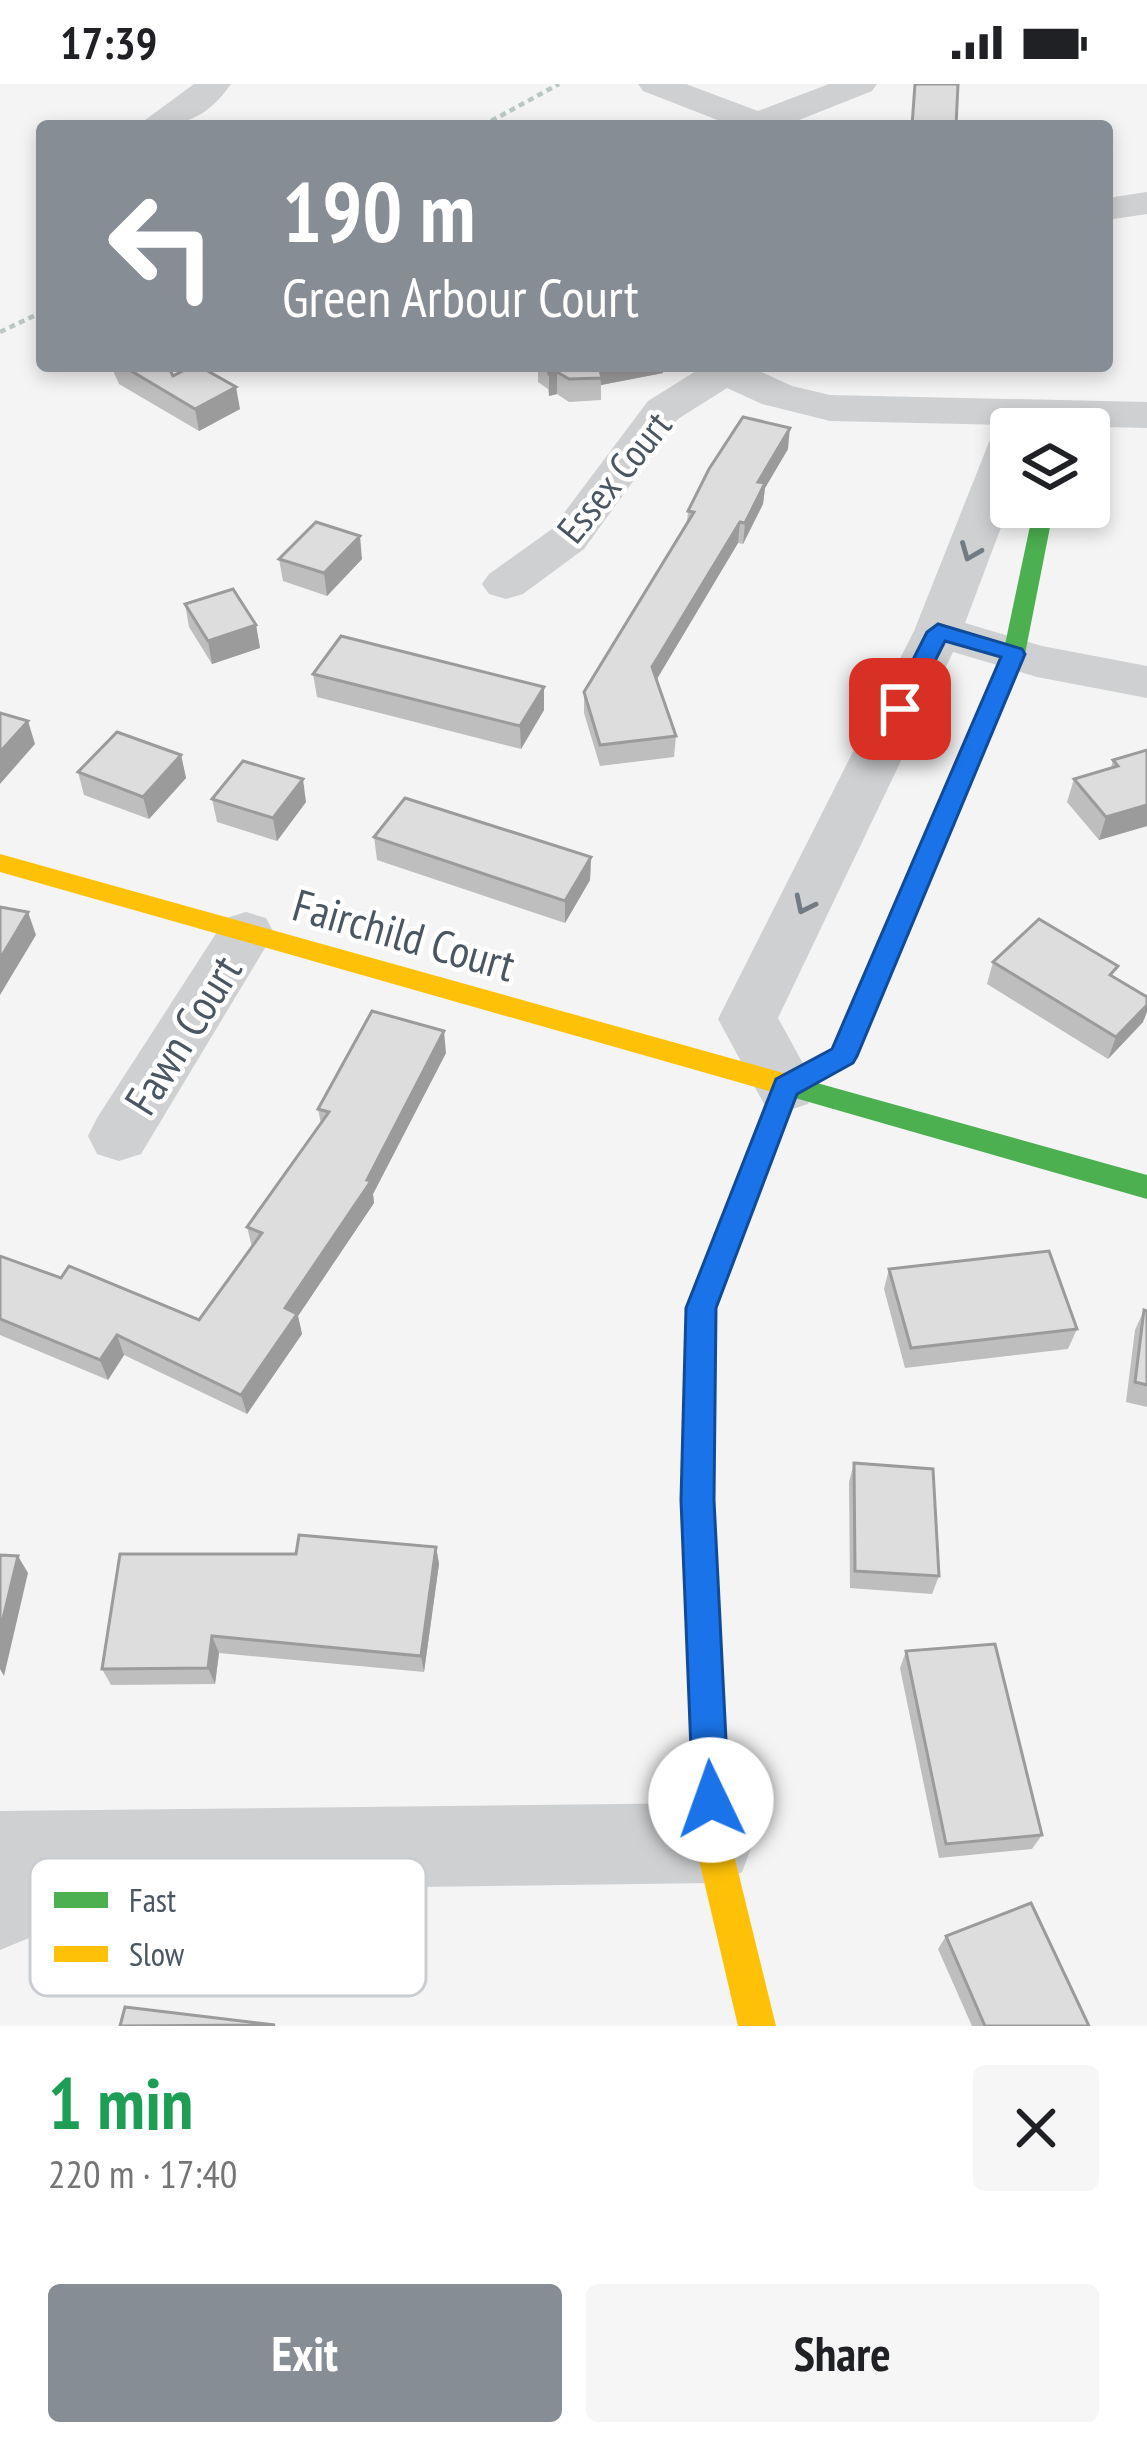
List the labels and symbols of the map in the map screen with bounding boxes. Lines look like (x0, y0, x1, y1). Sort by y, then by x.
street label: Essex Court (545, 400, 682, 553)
one-way arrow (960, 540, 984, 561)
pin (849, 658, 951, 760)
street label: Fairchild Court (287, 875, 522, 993)
one-way arrow (795, 893, 818, 914)
street label: Fawn Court (111, 944, 254, 1125)
position arrow (648, 1737, 774, 1863)
legend (30, 1858, 426, 1996)
text: Fast (129, 1878, 176, 1921)
text: Slow (129, 1932, 185, 1975)

